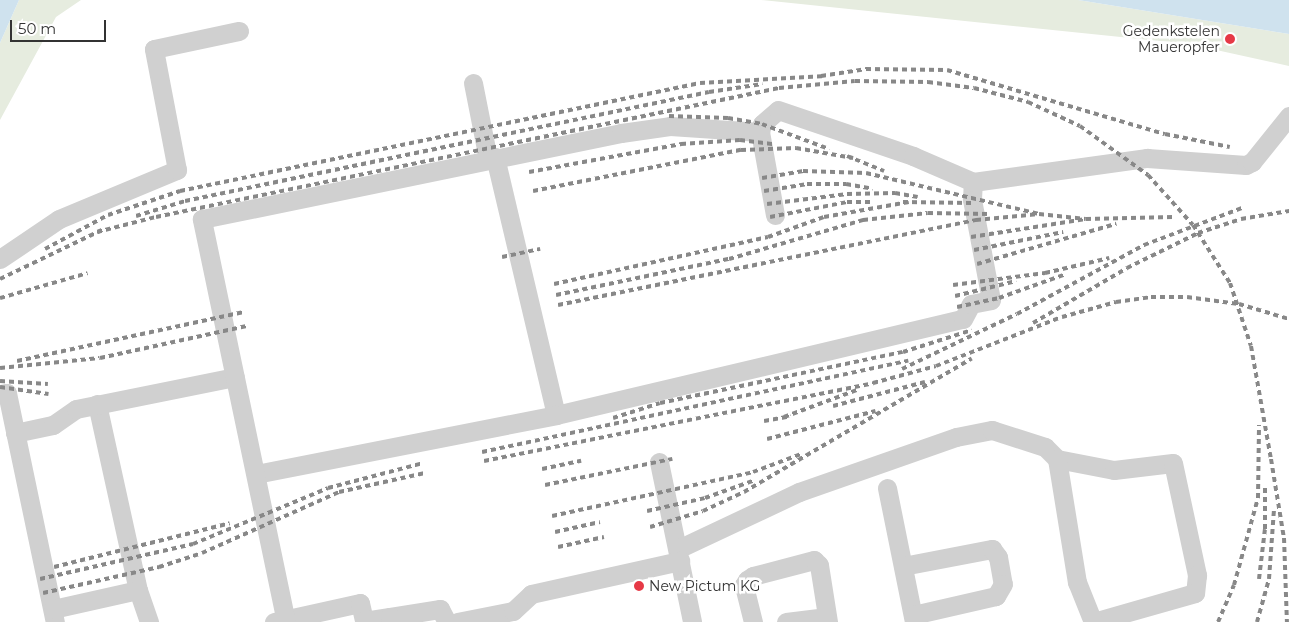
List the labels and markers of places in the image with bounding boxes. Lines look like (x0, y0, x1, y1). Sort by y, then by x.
place label: Gedenkstelen Maueropfer (1123, 23, 1220, 56)
marker: Gedenkstelen Maueropfer (1224, 33, 1236, 45)
place label: New Pictum KG (649, 578, 760, 594)
marker: New Pictum KG (633, 580, 645, 592)

